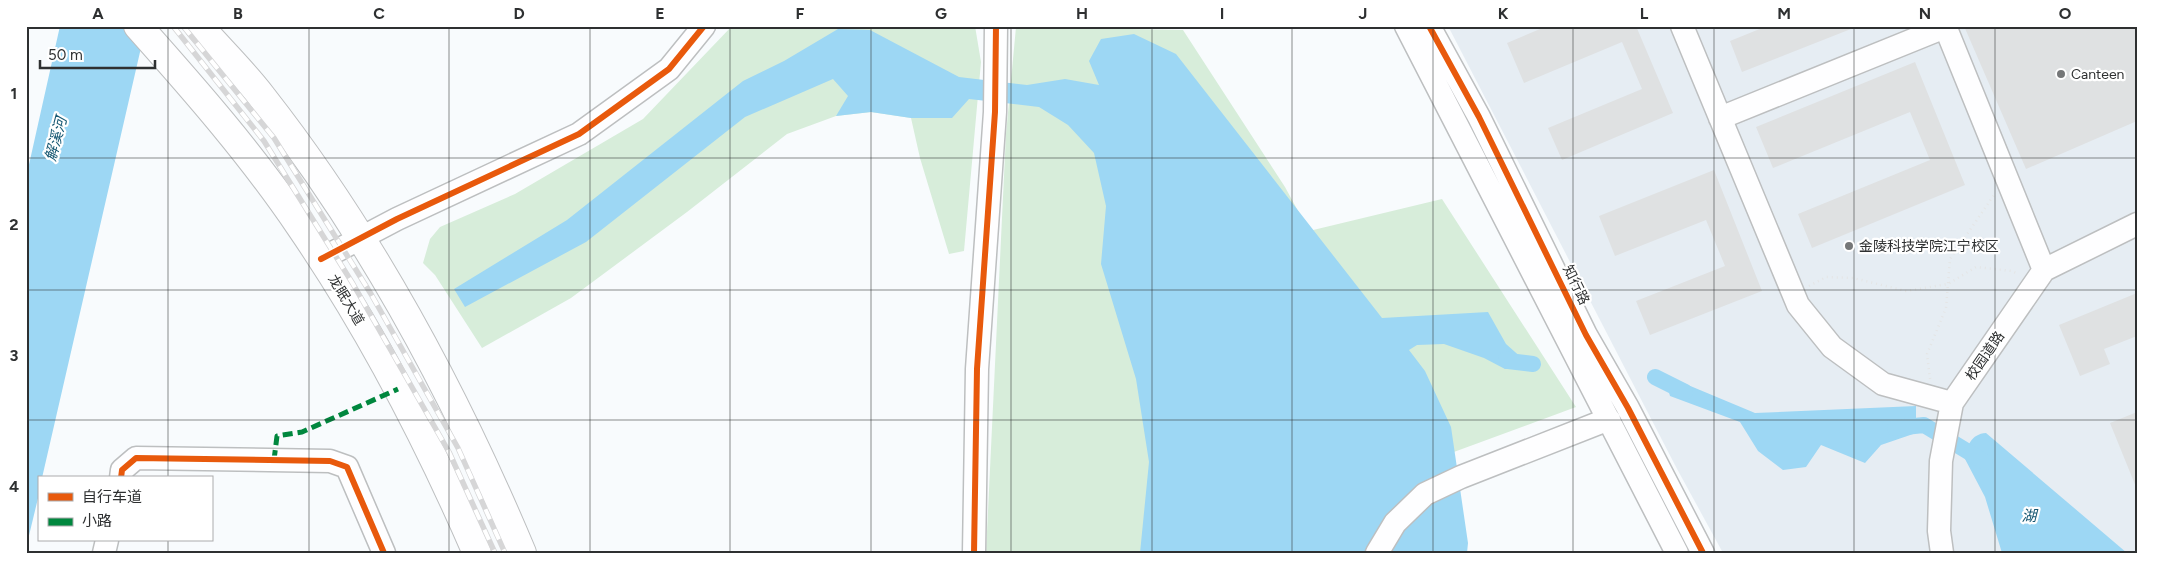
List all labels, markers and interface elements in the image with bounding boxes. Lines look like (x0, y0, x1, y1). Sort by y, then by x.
text: A (92, 4, 104, 23)
text: B (233, 4, 243, 23)
text: C (373, 4, 385, 23)
text: D (513, 4, 525, 23)
text: E (655, 4, 665, 23)
text: F (796, 4, 805, 23)
text: G (935, 4, 947, 23)
text: H (1076, 4, 1088, 23)
text: I (1220, 4, 1224, 23)
text: J (1359, 4, 1367, 23)
text: K (1498, 4, 1509, 23)
text: L (1640, 4, 1649, 23)
text: M (1777, 4, 1791, 23)
text: N (1919, 4, 1931, 23)
text: O (2059, 4, 2072, 23)
scale bar (40, 38, 155, 70)
text: 50 m (48, 46, 83, 64)
place label: Canteen (2071, 66, 2125, 83)
marker: Canteen (2055, 68, 2067, 80)
text: 1 (11, 84, 17, 103)
water label: 解溪河 (41, 112, 71, 163)
text: 2 (9, 215, 19, 234)
place label: 金陵科技学院江宁校区 (1859, 238, 1999, 255)
marker: 金陵科技学院江宁校区 (1843, 240, 1855, 252)
street label: 知行路 (1559, 262, 1593, 308)
street label: 龙眠大道 (324, 272, 368, 328)
street label: 校园道路 (1962, 328, 2008, 384)
text: 3 (10, 346, 19, 365)
legend (38, 476, 212, 542)
text: 4 (9, 477, 19, 496)
text: 自行车道 (82, 488, 142, 506)
water label: 湖 (2021, 507, 2038, 525)
text: 小路 (82, 512, 112, 530)

